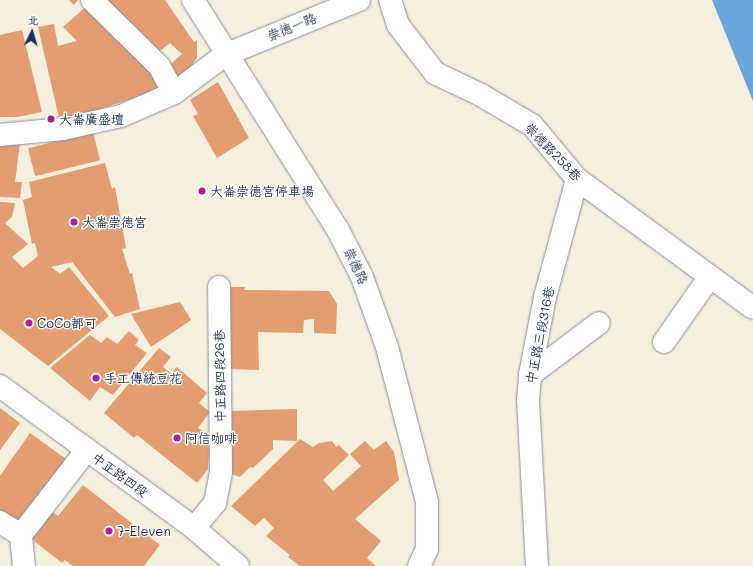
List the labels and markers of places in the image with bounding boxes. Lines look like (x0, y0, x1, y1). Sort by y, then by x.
place label: 大崙廣盛壇 (59, 111, 124, 127)
marker: 大崙廣盛壇 (46, 114, 56, 124)
place label: 大崙崇德宮停車場 (210, 183, 314, 199)
marker: 大崙崇德宮停車場 (197, 186, 207, 196)
place label: 大崙崇德宮 (82, 214, 147, 230)
marker: 大崙崇德宮 (69, 217, 79, 227)
place label: CoCo都可 (37, 315, 97, 331)
marker: CoCo都可 (24, 318, 34, 328)
place label: 手工傳統豆花 (104, 370, 182, 386)
marker: 手工傳統豆花 (91, 373, 101, 383)
place label: 阿信咖啡 (185, 430, 237, 446)
marker: 阿信咖啡 (172, 433, 182, 443)
place label: 7-Eleven (117, 523, 171, 539)
marker: 7-Eleven (104, 526, 114, 536)

